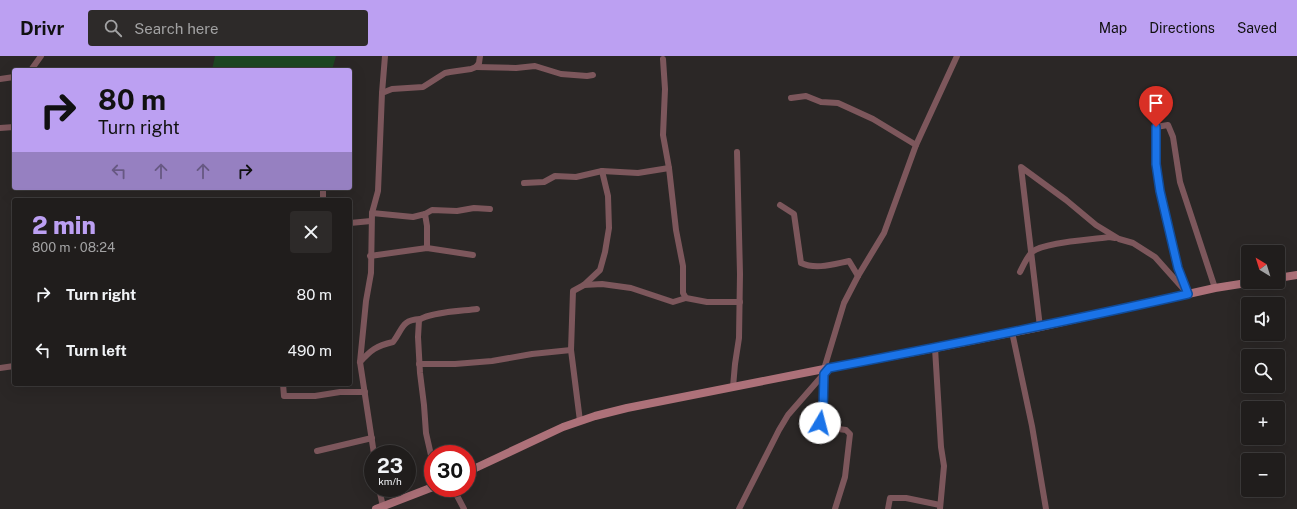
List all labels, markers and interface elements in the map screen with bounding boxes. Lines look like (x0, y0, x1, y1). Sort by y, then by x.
search box (88, 10, 368, 46)
text: Drivr (20, 17, 64, 39)
icon: search (102, 17, 124, 39)
text: Search here (134, 20, 219, 37)
text: Map (1099, 20, 1127, 36)
text: Directions (1149, 20, 1215, 36)
text: Saved (1237, 20, 1277, 36)
text: 80 m (98, 83, 166, 116)
icon: right (32, 84, 84, 136)
pin (1139, 86, 1173, 127)
icon: arrive (1145, 92, 1167, 114)
text: Turn right (98, 117, 180, 138)
icon: left (108, 160, 130, 182)
icon: ahead (150, 160, 172, 182)
icon: ahead (192, 160, 214, 182)
icon: right (234, 160, 256, 182)
text: 2 min (32, 211, 96, 239)
button: close (290, 211, 332, 253)
text: 800 m · 08:24 (32, 240, 115, 255)
north arrow (1241, 245, 1285, 289)
map controls (1241, 245, 1285, 497)
icon: right (32, 283, 54, 305)
text: Turn right (66, 286, 136, 303)
text: 80 m (297, 286, 332, 303)
button: sound (1241, 297, 1285, 341)
icon: left (32, 339, 54, 361)
text: Turn left (66, 342, 127, 359)
text: 490 m (288, 342, 332, 359)
button: search (1241, 349, 1285, 393)
button: + (1241, 401, 1285, 445)
position arrow (799, 402, 841, 444)
speed limit sign: 30 (424, 445, 476, 497)
button: − (1241, 453, 1285, 497)
text: 23 (377, 454, 403, 478)
text: km/h (378, 475, 402, 487)

